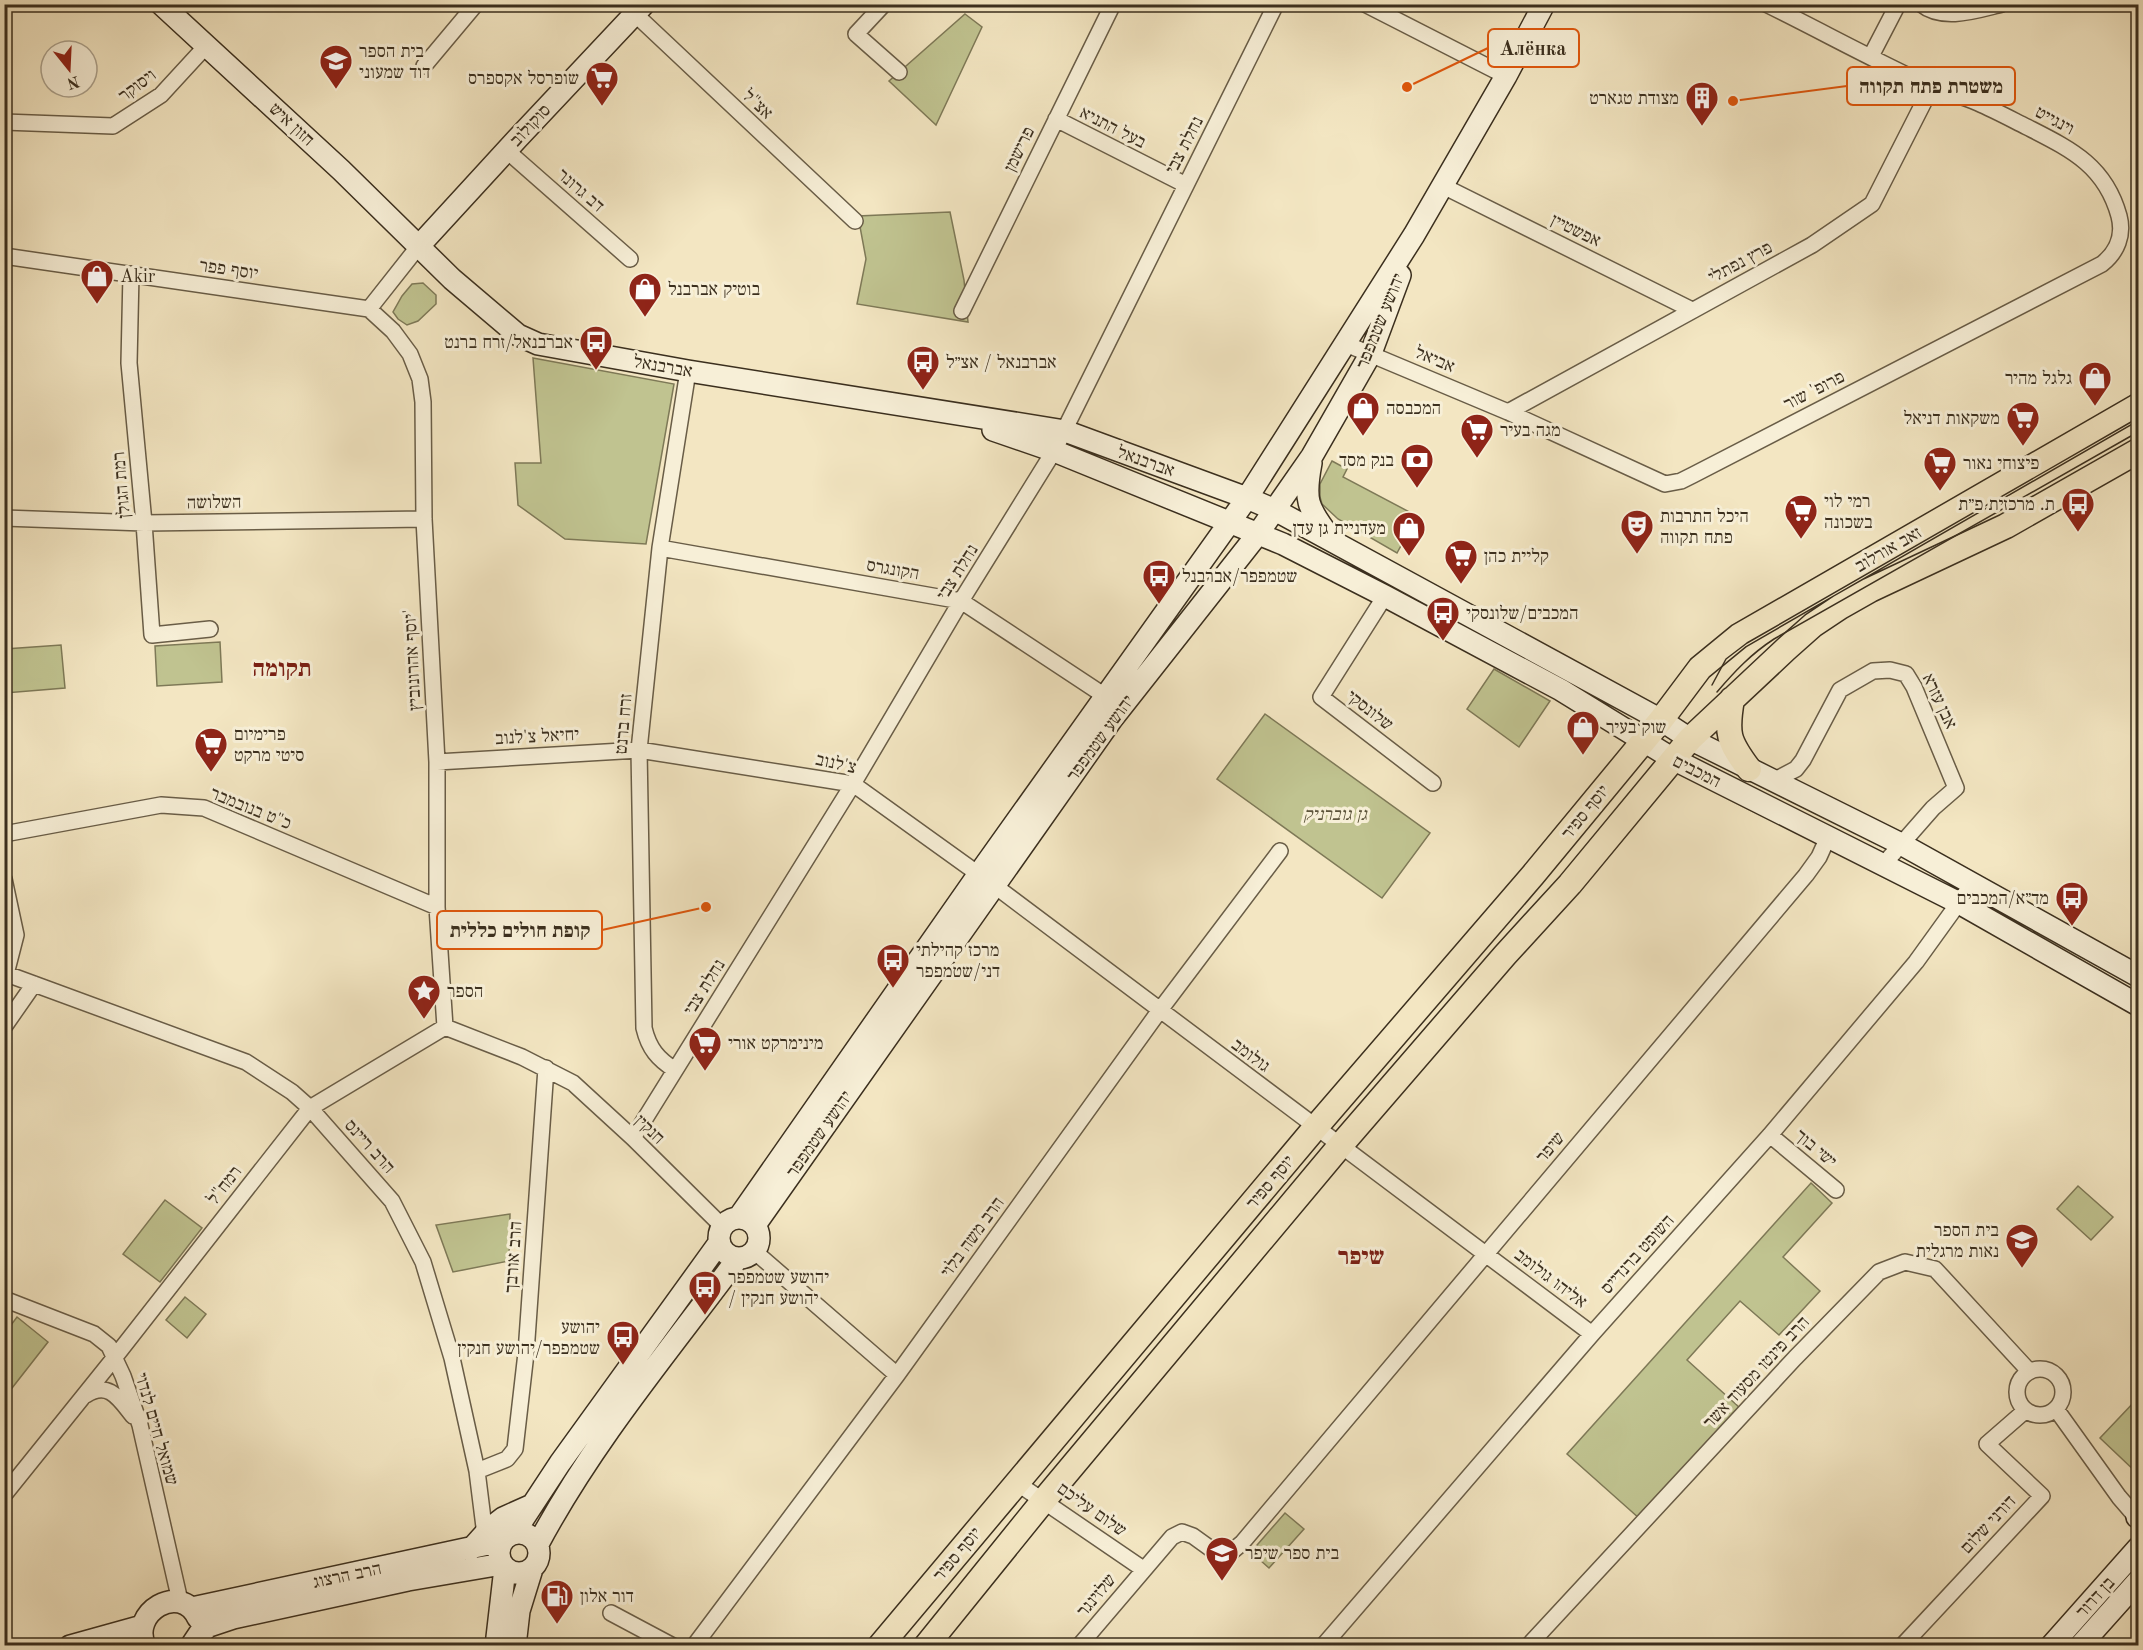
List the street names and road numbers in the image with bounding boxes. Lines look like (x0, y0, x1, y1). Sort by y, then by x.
street label: ויסוקר (116, 66, 160, 105)
street label: אצ"ל (739, 86, 777, 123)
street label: חזון איש (265, 100, 317, 150)
street label: סוקולוב (506, 100, 554, 150)
street label: בעל התניא (1077, 103, 1149, 152)
street label: וינגייט (2032, 103, 2077, 139)
street label: נחלת צבי (1162, 113, 1207, 177)
street label: פרישמן (1001, 124, 1038, 175)
street label: דב גרונר (553, 166, 607, 216)
street label: אפשטיין (1548, 211, 1603, 251)
street label: פרץ נפתלי (1705, 238, 1775, 287)
street label: יוסף פפר (198, 257, 260, 283)
street label: יהושע שטמפפר (1354, 271, 1408, 372)
street label: אביאל (1412, 343, 1458, 376)
street label: אברבנאל (632, 352, 694, 381)
street label: פרופ' שור (1781, 368, 1848, 414)
street label: אברבנאל (1114, 442, 1177, 481)
street label: רמת הגולן (109, 451, 134, 519)
street label: השלושה (186, 493, 242, 512)
street label: זאב אורלוב (1852, 523, 1925, 576)
street label: נחלת צבי (933, 541, 982, 604)
street label: הקונגרס (865, 557, 921, 583)
street label: יוסף אהרונוביץ' (401, 609, 425, 711)
street label: אבן עזרא (1919, 671, 1960, 732)
street label: שלונסקי (1343, 686, 1397, 734)
street label: יהושע שטמפפר (1064, 692, 1138, 785)
street label: זרח ברנט (612, 693, 636, 755)
street label: יחיאל צ'לנוב (494, 725, 580, 748)
street label: צ'לנוב (814, 750, 858, 777)
street label: המכבים (1670, 752, 1723, 792)
street label: יוסף ספיר (1559, 782, 1613, 843)
street label: כ"ט בנובמבר (208, 785, 294, 833)
street label: נחלת צבי (680, 956, 729, 1019)
street label: גולומב (1228, 1035, 1274, 1076)
street label: יהושע שטמפפר (783, 1088, 856, 1181)
street label: חנקין (631, 1112, 668, 1148)
street label: הרב ריינס (341, 1116, 398, 1177)
street label: ישי בוך (1791, 1126, 1840, 1171)
street label: שיפר (1533, 1129, 1568, 1166)
street label: יוסף ספיר (1243, 1152, 1298, 1213)
street label: רמח"ל (203, 1162, 245, 1208)
street label: הרב משה בלוי (937, 1194, 1008, 1281)
street label: השופט ברנדייס (1598, 1212, 1678, 1298)
street label: הרב אורבך (502, 1220, 525, 1294)
street label: אליהו גולומב (1511, 1245, 1591, 1312)
street label: הרב פינטו מסעוד אשר (1700, 1313, 1813, 1432)
street label: שמואל חיים לנדוי (131, 1371, 182, 1488)
street label: שלום עליכם (1054, 1479, 1130, 1540)
street label: דורני שלום (1957, 1492, 2020, 1557)
street label: יוסף ספיר (930, 1524, 985, 1585)
street label: הרב הרצוג (311, 1560, 383, 1592)
street label: שלזינגר (1073, 1570, 1120, 1621)
street label: בן דרור (2073, 1574, 2119, 1622)

